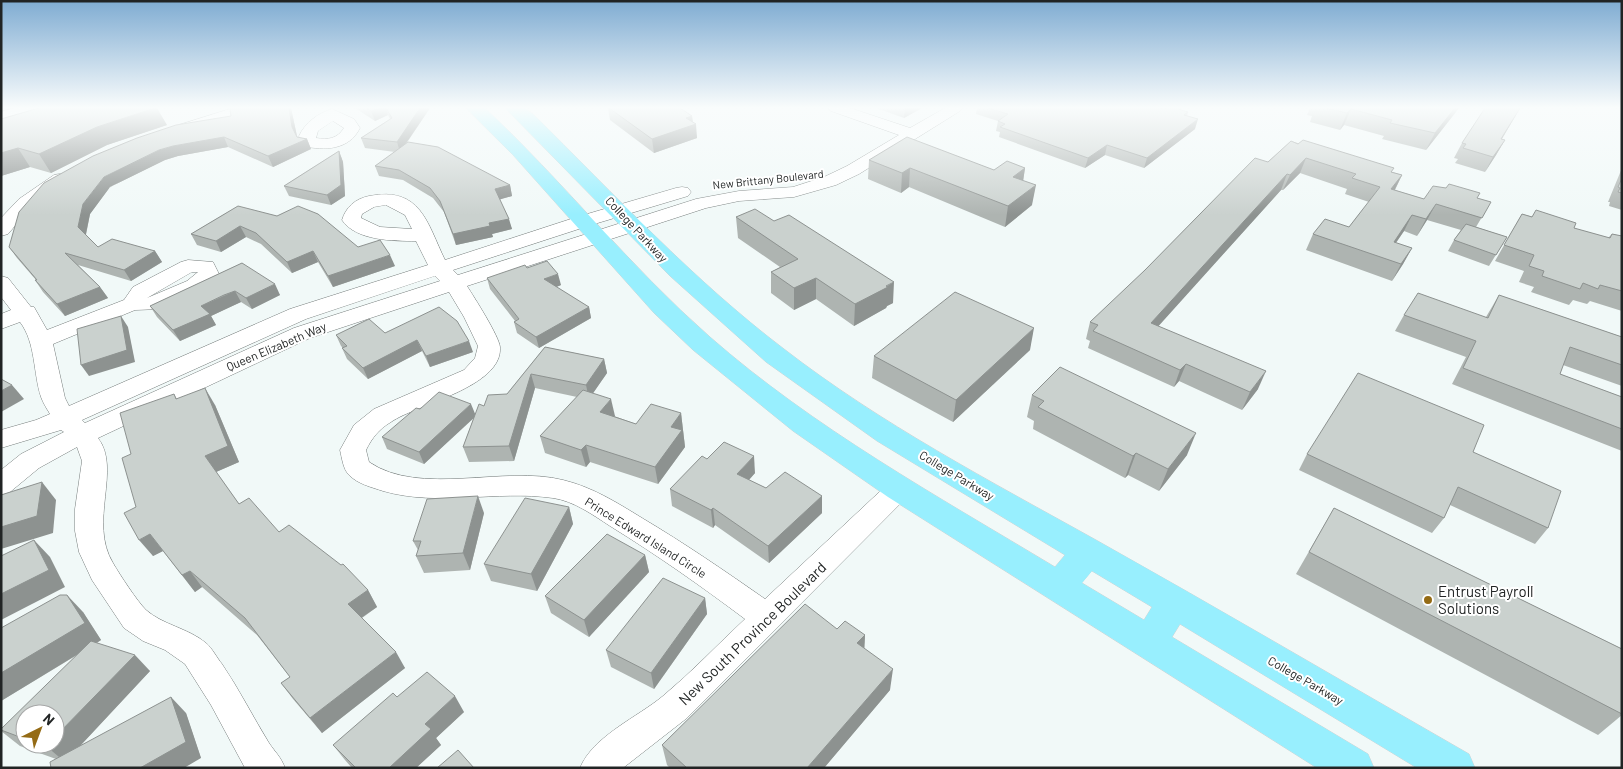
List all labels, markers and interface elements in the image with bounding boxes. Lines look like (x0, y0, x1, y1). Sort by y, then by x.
street label: New Brittany Boulevard (712, 167, 824, 191)
street label: College Parkway (603, 193, 671, 265)
street label: Queen Elizabeth Way (224, 318, 328, 373)
street label: College Parkway (917, 447, 997, 503)
street label: Prince Edward Island Circle (583, 494, 709, 580)
street label: New South Province Boulevard (674, 558, 830, 708)
place label: Entrust Payroll Solutions (1438, 582, 1534, 617)
marker: Entrust Payroll Solutions (1422, 594, 1434, 606)
street label: College Parkway (1266, 653, 1347, 707)
north arrow (15, 704, 65, 754)
text: N (40, 710, 58, 728)

